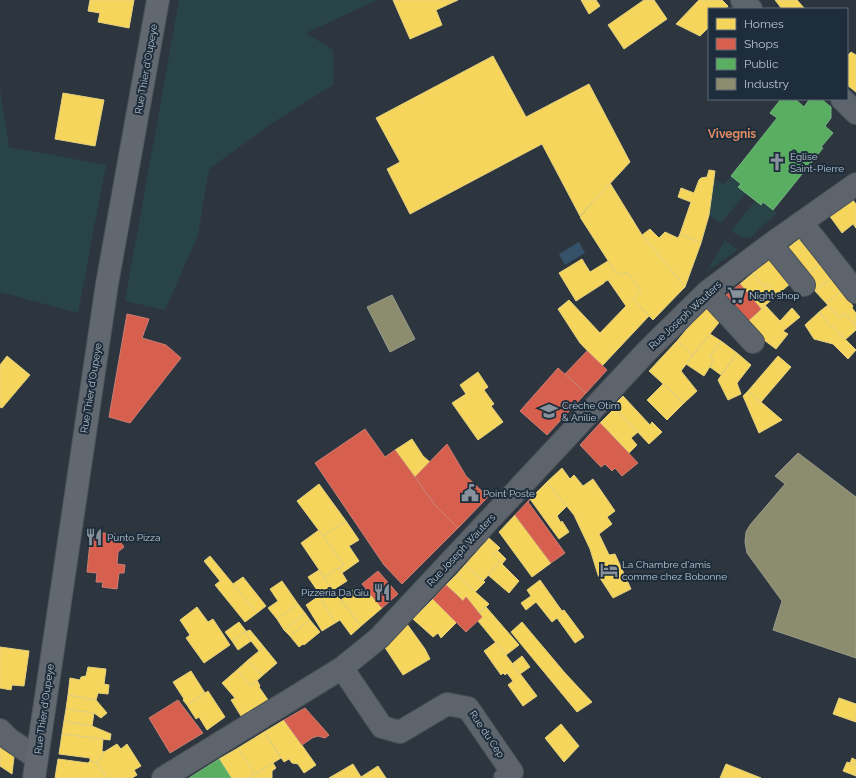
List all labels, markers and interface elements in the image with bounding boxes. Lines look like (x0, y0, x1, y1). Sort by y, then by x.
legend (708, 8, 848, 100)
text: Homes (744, 17, 784, 31)
street label: Rue Thier d'Oupeye (133, 23, 159, 115)
text: Shops (744, 37, 779, 51)
text: Public (744, 57, 779, 71)
text: Industry (744, 77, 790, 91)
district label: Vivegnis (708, 127, 756, 141)
place label: Église Saint-Pierre (790, 151, 844, 174)
church icon: Église Saint-Pierre (767, 152, 787, 172)
street label: Rue Joseph Wauters (647, 278, 724, 351)
supermarket icon: Night shop (726, 285, 746, 305)
place label: Night shop (749, 290, 800, 301)
street label: Rue Thier d'Oupeye (78, 342, 104, 434)
place label: Crèche Otim & Anilie (562, 400, 620, 423)
school or university icon: Crèche Otim & Anilie (539, 401, 559, 421)
public building icon: Point Poste (460, 483, 480, 503)
place label: Point Poste (483, 488, 535, 499)
street label: Rue Joseph Wauters (425, 511, 498, 588)
restaurant icon: Punto Pizza (84, 527, 104, 547)
place label: Punto Pizza (107, 532, 160, 543)
place label: La Chambre d'amis comme chez Bobonne (622, 559, 727, 582)
hotel icon: La Chambre d'amis comme chez Bobonne (599, 560, 619, 580)
restaurant icon: Pizzeria Da Giu (372, 582, 392, 602)
place label: Pizzeria Da Giu (301, 587, 369, 598)
street label: Rue Thier d'Oupeye (32, 663, 56, 755)
street label: Rue du Cep (467, 708, 507, 760)

